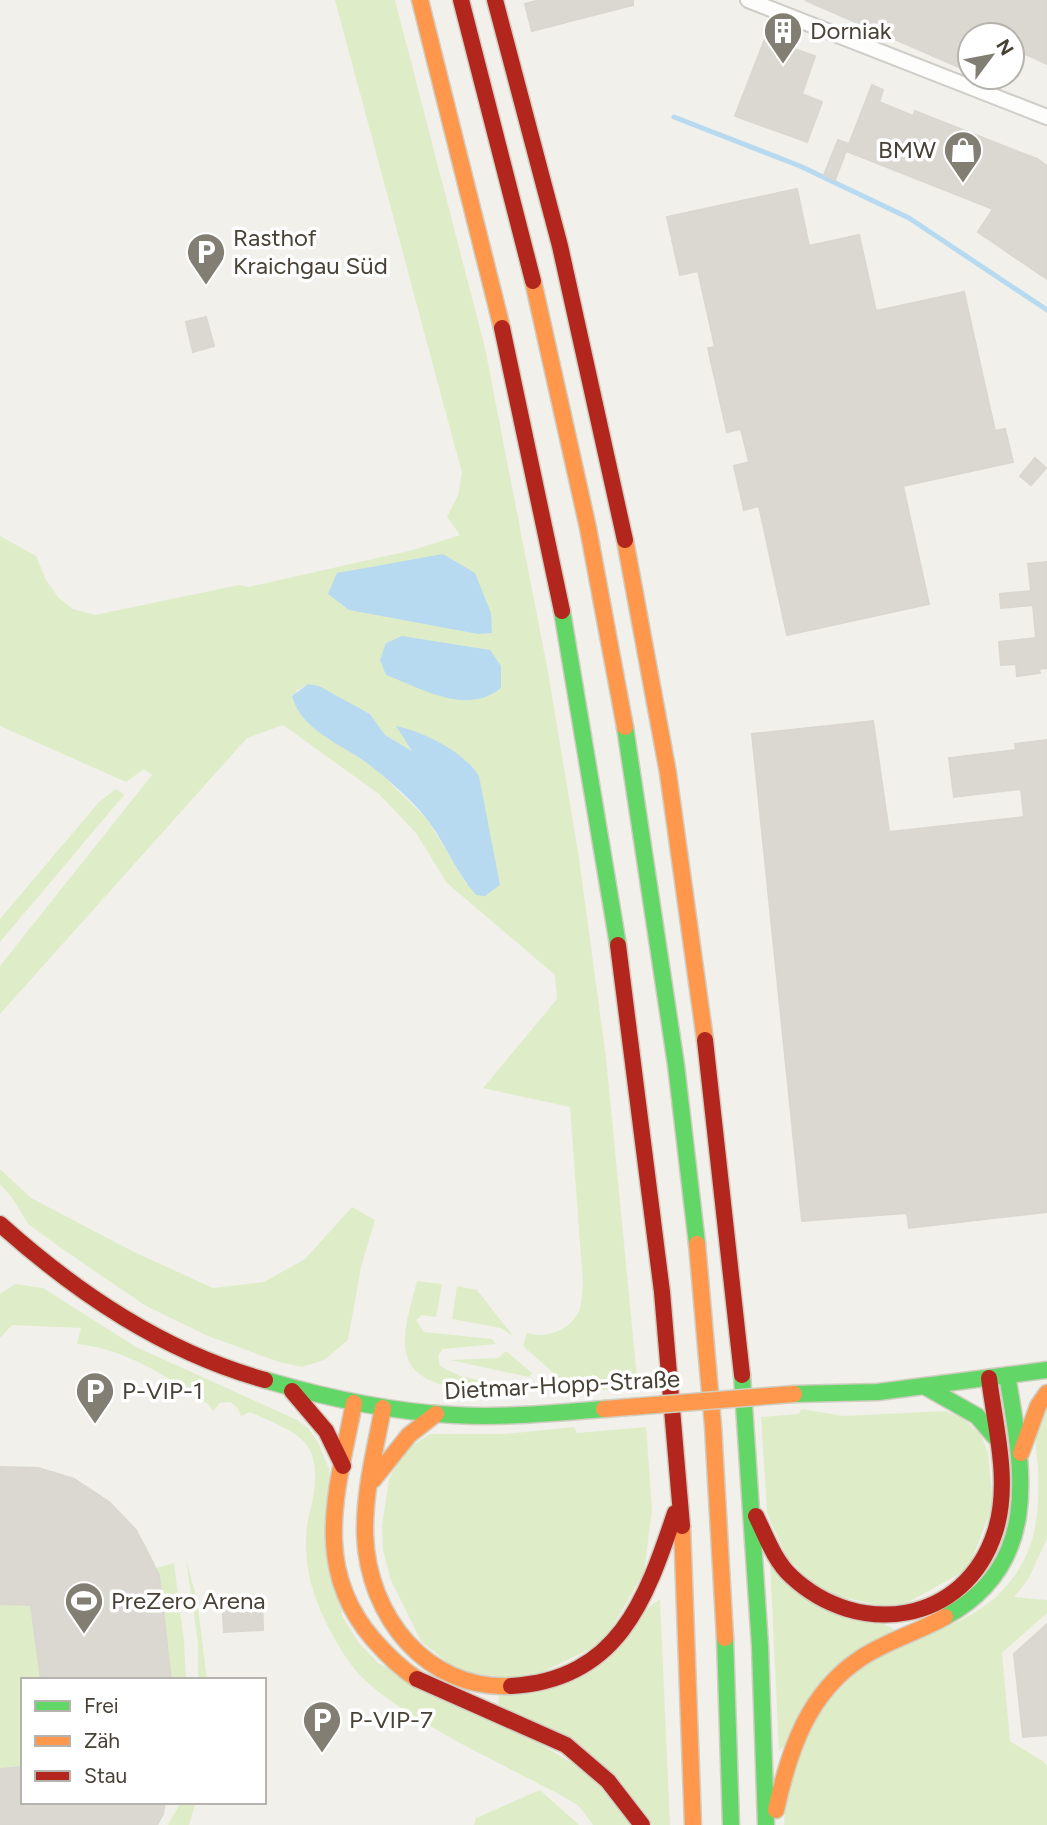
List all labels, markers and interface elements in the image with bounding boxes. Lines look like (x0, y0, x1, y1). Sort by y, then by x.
building icon: Dorniak (762, 10, 804, 65)
place label: Dorniak (810, 16, 892, 45)
north arrow (956, 21, 1026, 91)
text: N (991, 35, 1019, 60)
shop icon: BMW (942, 129, 984, 184)
place label: BMW (878, 135, 936, 164)
place label: Rasthof Kraichgau Süd (233, 223, 388, 280)
parking icon: Rasthof Kraichgau Süd (185, 231, 227, 286)
street label: Dietmar-Hopp-Straße (443, 1364, 681, 1405)
parking icon: P-VIP-1 (74, 1370, 116, 1425)
place label: P-VIP-1 (122, 1376, 203, 1405)
sports icon: PreZero Arena (63, 1580, 105, 1635)
place label: PreZero Arena (111, 1586, 266, 1615)
legend (21, 1678, 266, 1804)
text: Frei (84, 1693, 119, 1718)
parking icon: P-VIP-7 (301, 1699, 343, 1754)
place label: P-VIP-7 (349, 1705, 433, 1734)
text: Zäh (84, 1728, 120, 1753)
text: Stau (84, 1763, 127, 1788)

